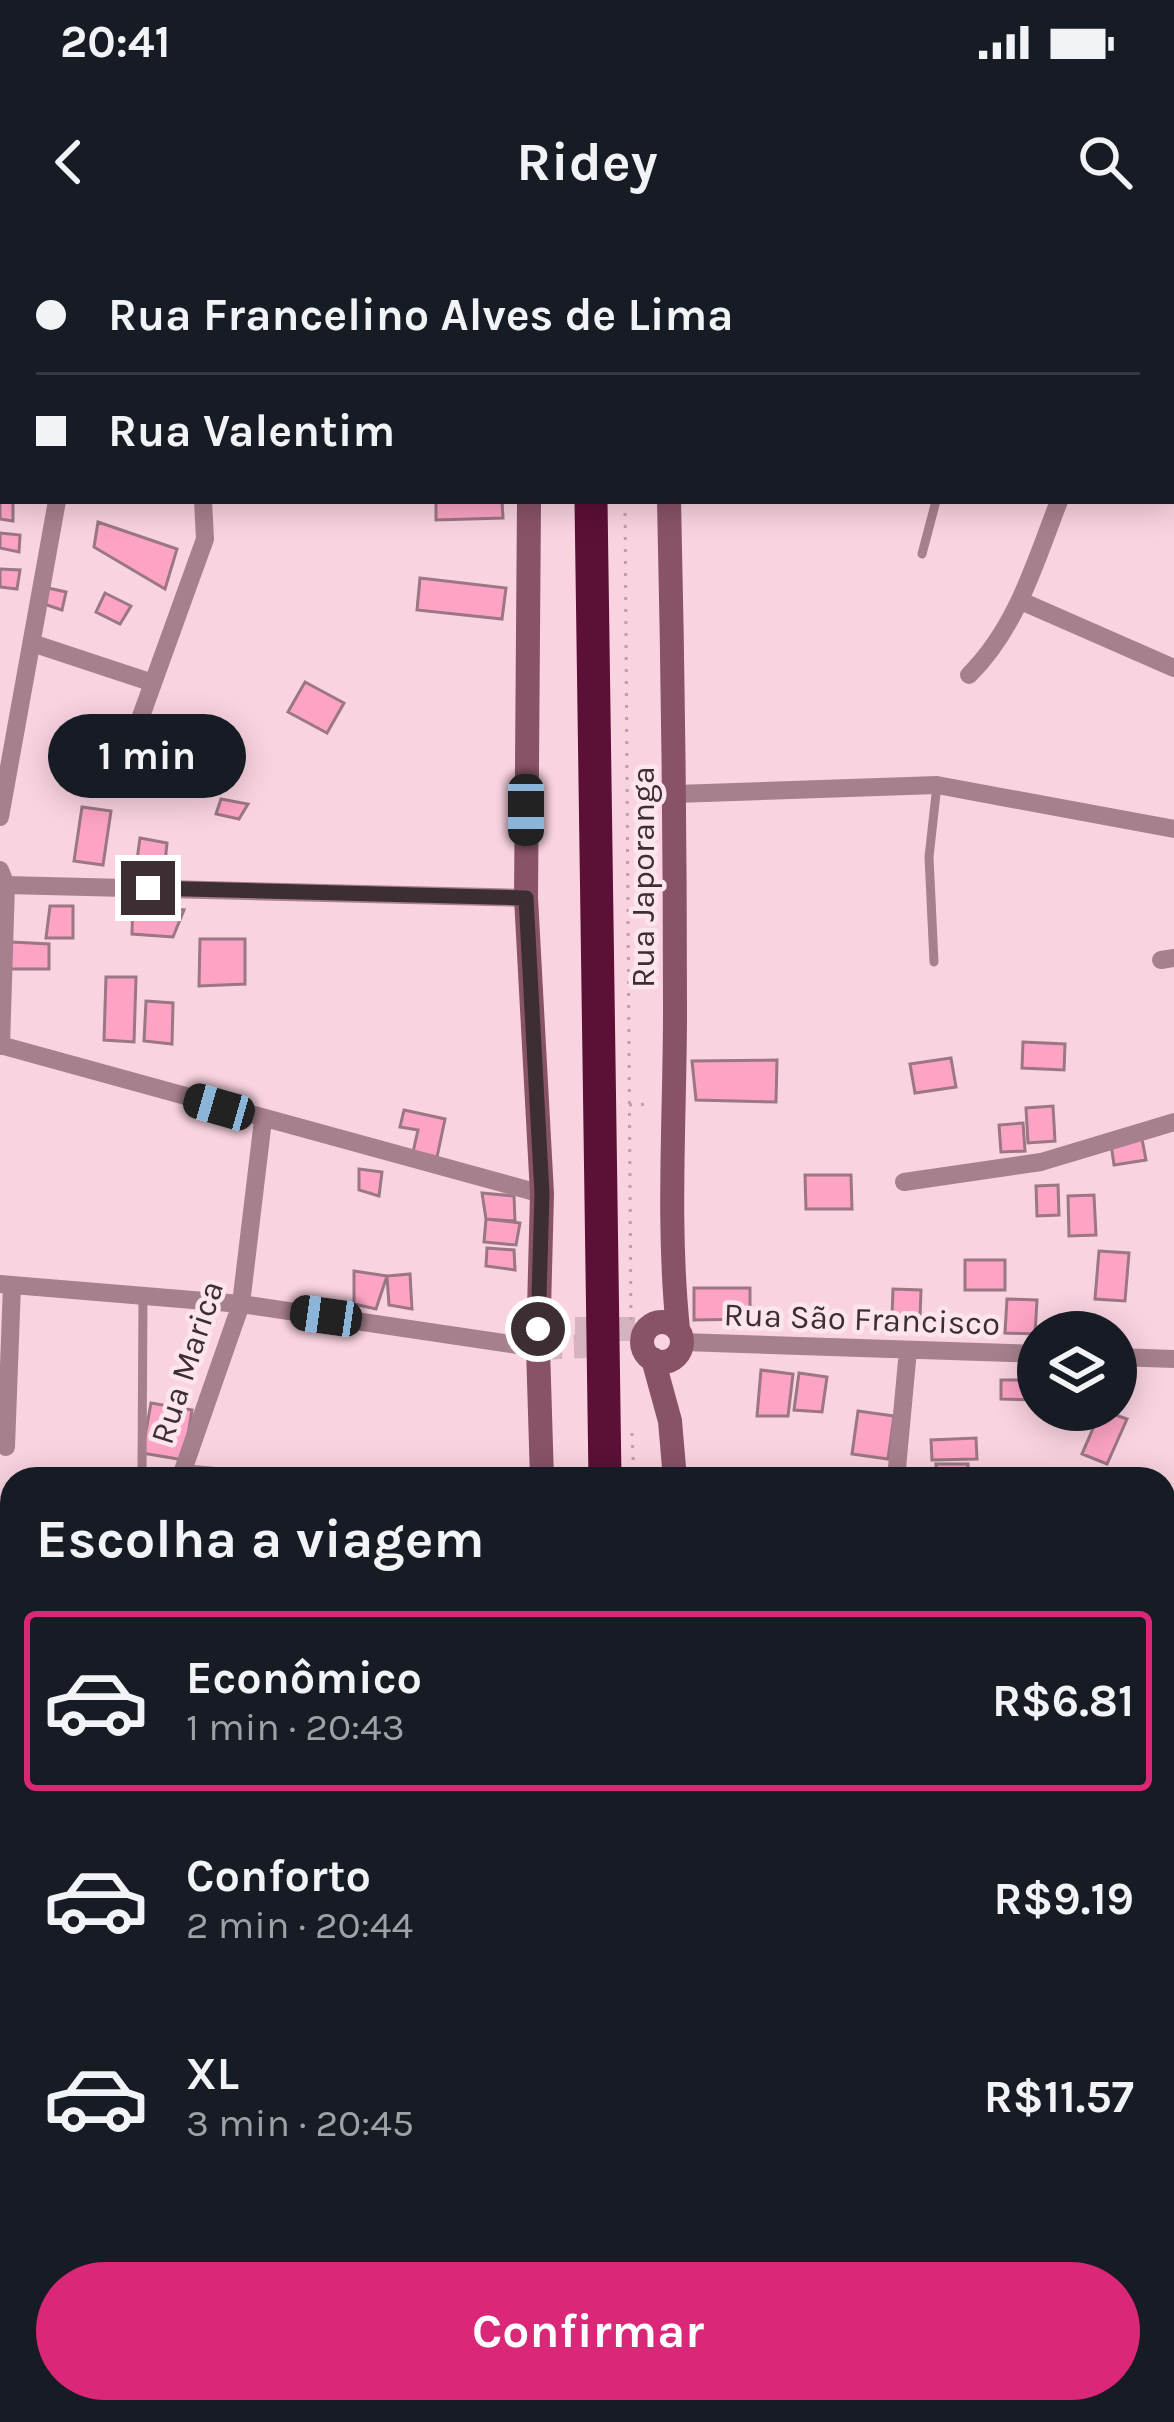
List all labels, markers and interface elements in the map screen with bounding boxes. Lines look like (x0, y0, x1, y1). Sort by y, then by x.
text: 20:41 (60, 16, 171, 68)
icon: back (36, 129, 102, 195)
icon: search (1072, 129, 1138, 195)
text: Ridey (516, 130, 658, 194)
text: Rua Francelino Alves de Lima (108, 289, 734, 341)
text: Rua Valentim (108, 405, 395, 457)
callout: 1 min (49, 714, 247, 798)
text: 1 min (98, 733, 196, 779)
street label: Rua Japoranga (624, 766, 662, 988)
car (508, 774, 544, 846)
route end (121, 861, 175, 915)
car (179, 1080, 259, 1134)
street label: Rua Marica (143, 1276, 231, 1449)
car (288, 1293, 364, 1339)
street label: Rua São Francisco (723, 1295, 1001, 1343)
route start (511, 1302, 565, 1356)
map controls (1017, 1311, 1137, 1431)
button: layers (1017, 1311, 1137, 1431)
text: Escolha a viagem (36, 1507, 485, 1571)
icon: car (42, 1647, 150, 1755)
text: Econômico (186, 1652, 422, 1704)
text: R$6.81 (992, 1675, 1134, 1727)
text: 1 min · 20:43 (186, 1704, 405, 1750)
icon: car (42, 1845, 150, 1953)
text: Conforto (186, 1850, 371, 1902)
text: R$9.19 (993, 1873, 1134, 1925)
text: 2 min · 20:44 (186, 1902, 413, 1948)
icon: car (42, 2043, 150, 2151)
text: XL (186, 2048, 239, 2100)
text: R$11.57 (984, 2071, 1134, 2123)
text: 3 min · 20:45 (186, 2100, 414, 2146)
button: Confirmar (36, 2262, 1140, 2400)

